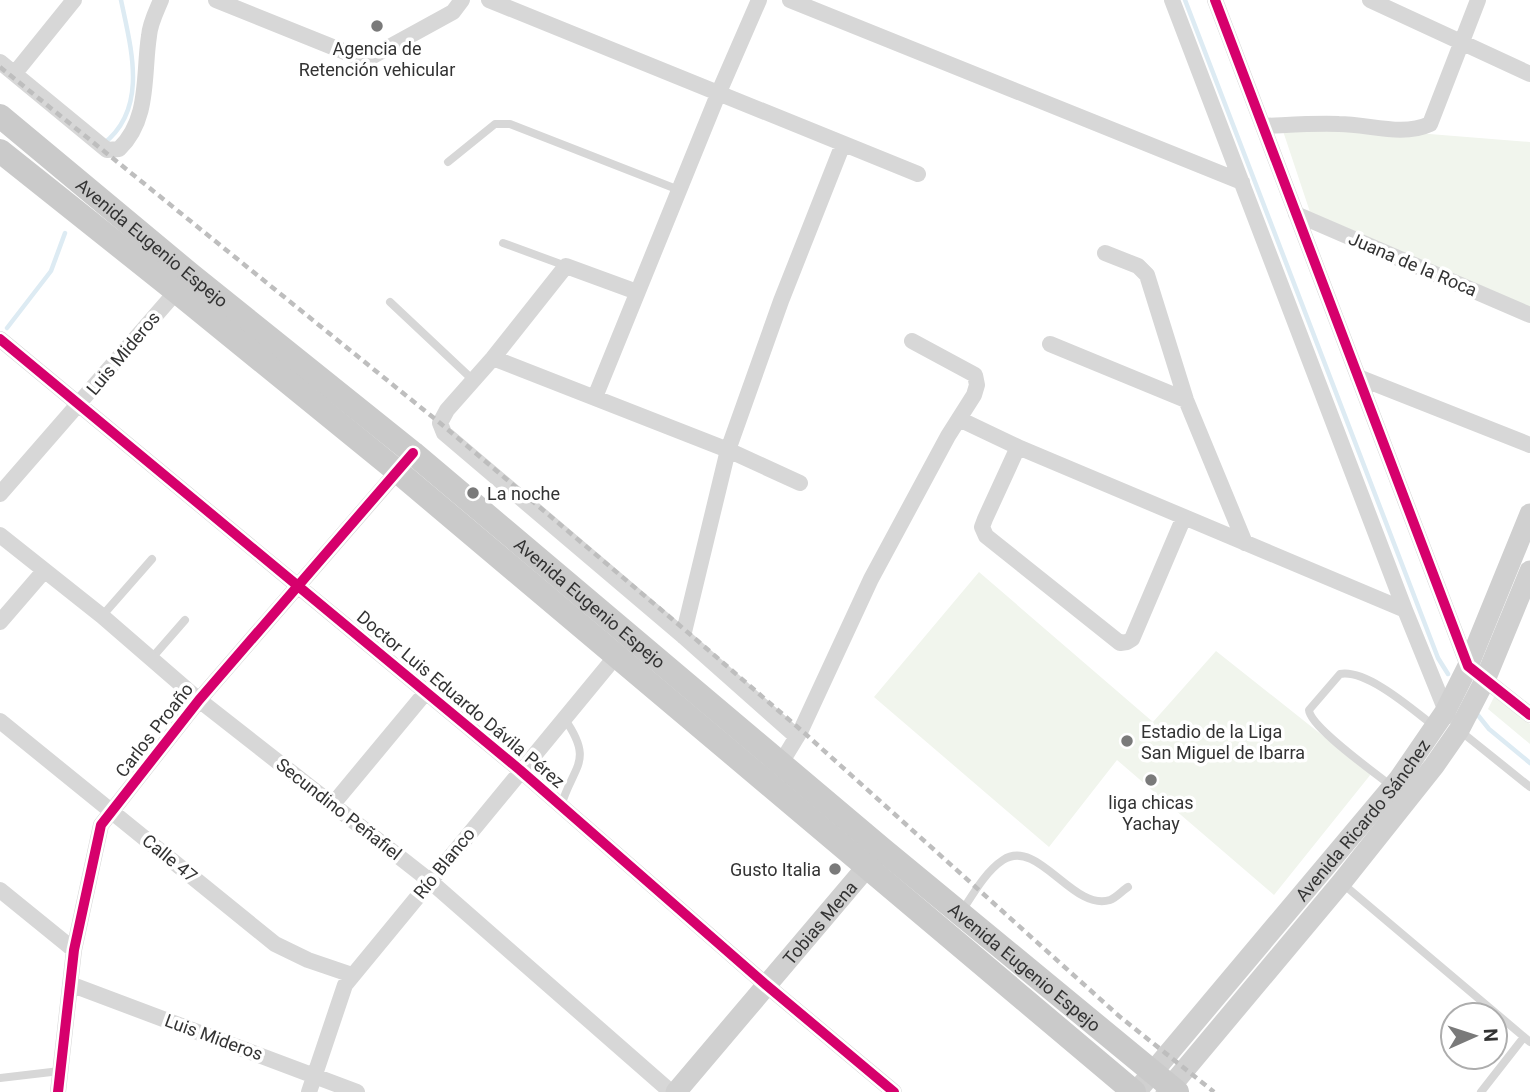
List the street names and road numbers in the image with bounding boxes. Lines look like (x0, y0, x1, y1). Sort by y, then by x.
street label: Avenida Eugenio Espejo (72, 174, 233, 311)
street label: Juana de la Roca (1346, 228, 1480, 300)
street label: Luis Mideros (82, 307, 164, 399)
street label: Avenida Eugenio Espejo (511, 533, 670, 672)
street label: Doctor Luis Eduardo Dávila Pérez (353, 606, 569, 792)
street label: Carlos Proaño (111, 679, 197, 781)
street label: Avenida Ricardo Sánchez (1291, 735, 1434, 905)
street label: Secundino Peñafiel (272, 754, 406, 864)
street label: Río Blanco (409, 823, 479, 903)
street label: Calle 47 (138, 830, 202, 886)
street label: Tobias Mena (778, 876, 861, 969)
street label: Avenida Eugenio Espejo (945, 898, 1105, 1035)
street label: Luis Mideros (162, 1010, 266, 1064)

